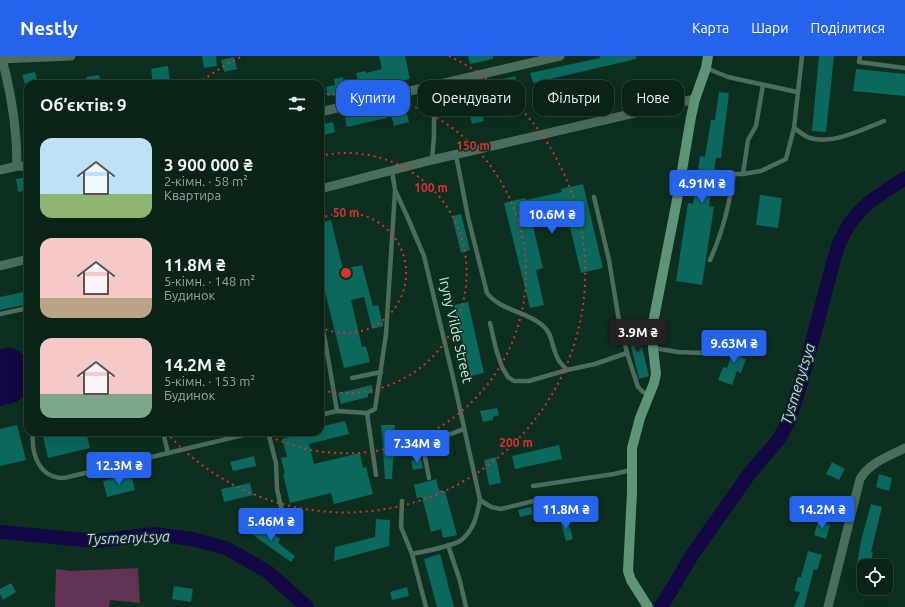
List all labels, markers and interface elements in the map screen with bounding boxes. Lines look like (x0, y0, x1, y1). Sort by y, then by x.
text: Nestly (20, 17, 78, 39)
text: Карта (692, 20, 729, 36)
text: Шари (751, 20, 789, 36)
text: Поділитися (811, 20, 885, 36)
chip: Купити (336, 80, 410, 116)
chip: Орендувати (418, 80, 525, 116)
chip: Фільтри (533, 80, 614, 116)
chip: Нове (622, 80, 684, 116)
icon: filters (286, 93, 308, 115)
text: Об’єктів: 9 (40, 95, 127, 114)
text: 150 m (456, 139, 490, 152)
icon: home (72, 154, 120, 202)
text: 3 900 000 ₴ (164, 155, 253, 174)
pin: 4.91M ₴ (665, 170, 739, 204)
text: 2-кімн. · 58 m² (164, 174, 248, 188)
text: 4.91M ₴ (678, 176, 726, 190)
text: 100 m (414, 181, 448, 194)
text: Квартира (164, 188, 221, 202)
pin: 10.6M ₴ (515, 201, 589, 235)
text: 50 m (333, 206, 359, 219)
text: 10.6M ₴ (528, 207, 576, 221)
icon: home (72, 254, 120, 302)
text: 11.8M ₴ (164, 255, 226, 274)
centre of rings (339, 266, 353, 280)
text: 5-кімн. · 148 m² (164, 274, 255, 288)
street label: Iryny Vilde Street (436, 275, 476, 385)
text: Будинок (164, 288, 215, 302)
pin: 3.9M ₴ (605, 319, 671, 353)
text: 3.9M ₴ (618, 325, 658, 339)
pin: 9.63M ₴ (697, 330, 771, 364)
text: 9.63M ₴ (710, 336, 758, 350)
water label: Tysmenytsya (777, 341, 818, 427)
icon: home (72, 354, 120, 402)
text: 14.2M ₴ (164, 355, 226, 374)
text: 5-кімн. · 153 m² (164, 374, 255, 388)
text: Будинок (164, 388, 215, 402)
pin: 7.34M ₴ (380, 430, 454, 464)
text: 7.34M ₴ (393, 436, 441, 450)
text: 200 m (499, 436, 533, 449)
pin: 12.3M ₴ (82, 452, 156, 486)
text: 12.3M ₴ (95, 458, 143, 472)
pin: 11.8M ₴ (529, 496, 603, 530)
pin: 14.2M ₴ (785, 496, 859, 530)
text: 11.8M ₴ (542, 502, 590, 516)
text: 14.2M ₴ (798, 502, 846, 516)
pin: 5.46M ₴ (234, 508, 308, 542)
text: 5.46M ₴ (247, 514, 295, 528)
water label: Tysmenytsya (86, 528, 170, 547)
map controls (857, 559, 893, 595)
button: locate (857, 559, 893, 595)

